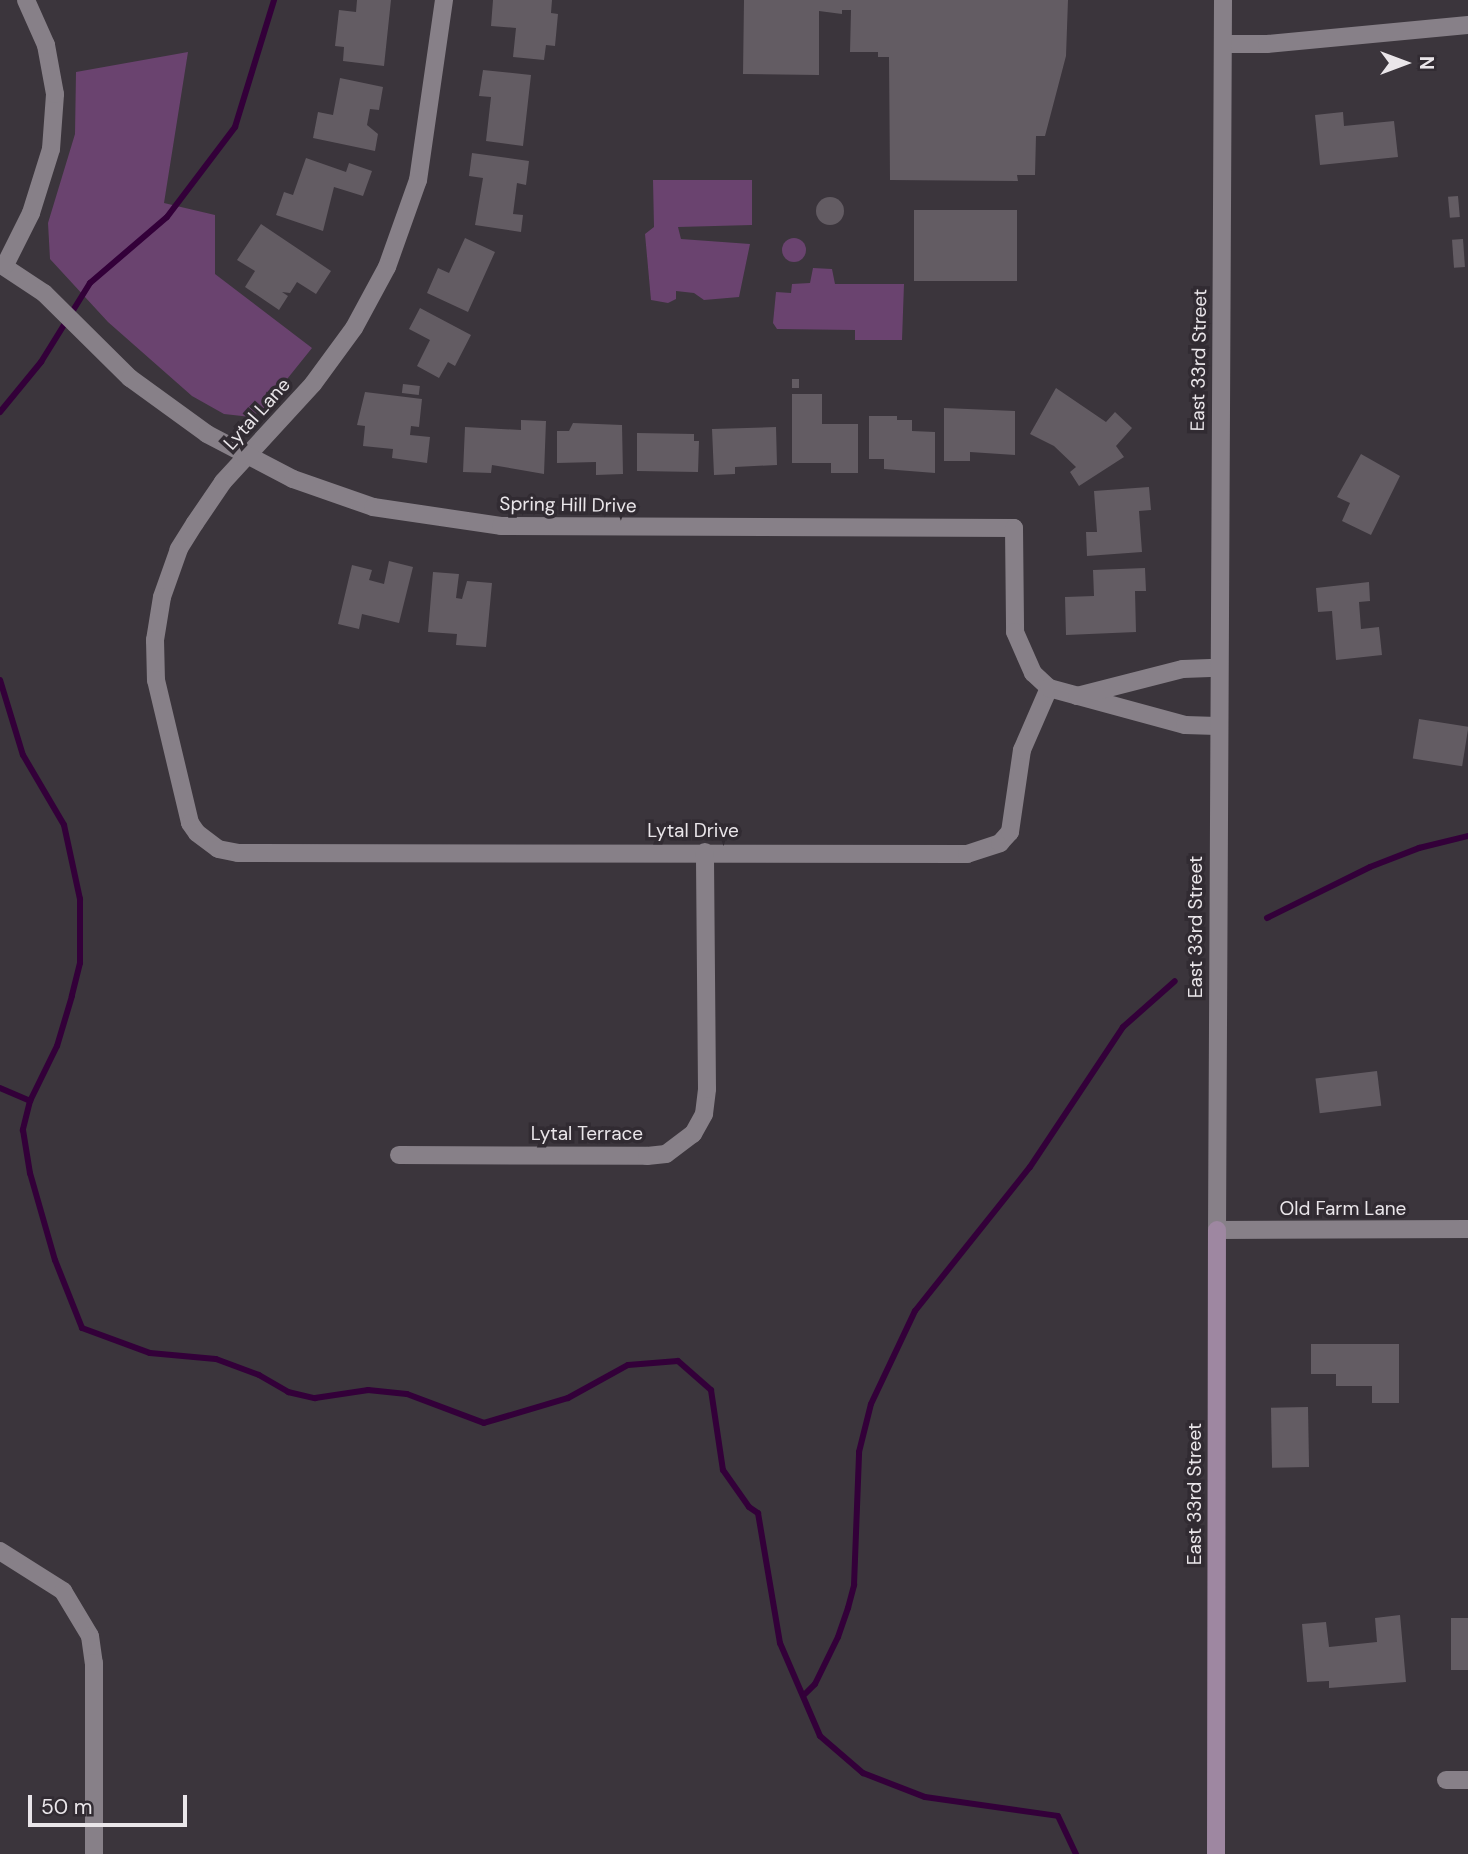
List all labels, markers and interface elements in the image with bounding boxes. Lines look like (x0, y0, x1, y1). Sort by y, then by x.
north arrow (1370, 28, 1440, 98)
text: N (1414, 56, 1439, 70)
street label: East 33rd Street (1186, 288, 1212, 432)
street label: Lytal Lane (219, 373, 295, 455)
street label: Spring Hill Drive (499, 492, 637, 518)
street label: Lytal Drive (647, 820, 739, 842)
street label: East 33rd Street (1185, 856, 1207, 998)
street label: Lytal Terrace (531, 1123, 643, 1145)
street label: Old Farm Lane (1280, 1198, 1406, 1220)
street label: East 33rd Street (1184, 1423, 1206, 1565)
scale bar (32, 1780, 191, 1824)
text: 50 m (41, 1793, 92, 1821)

